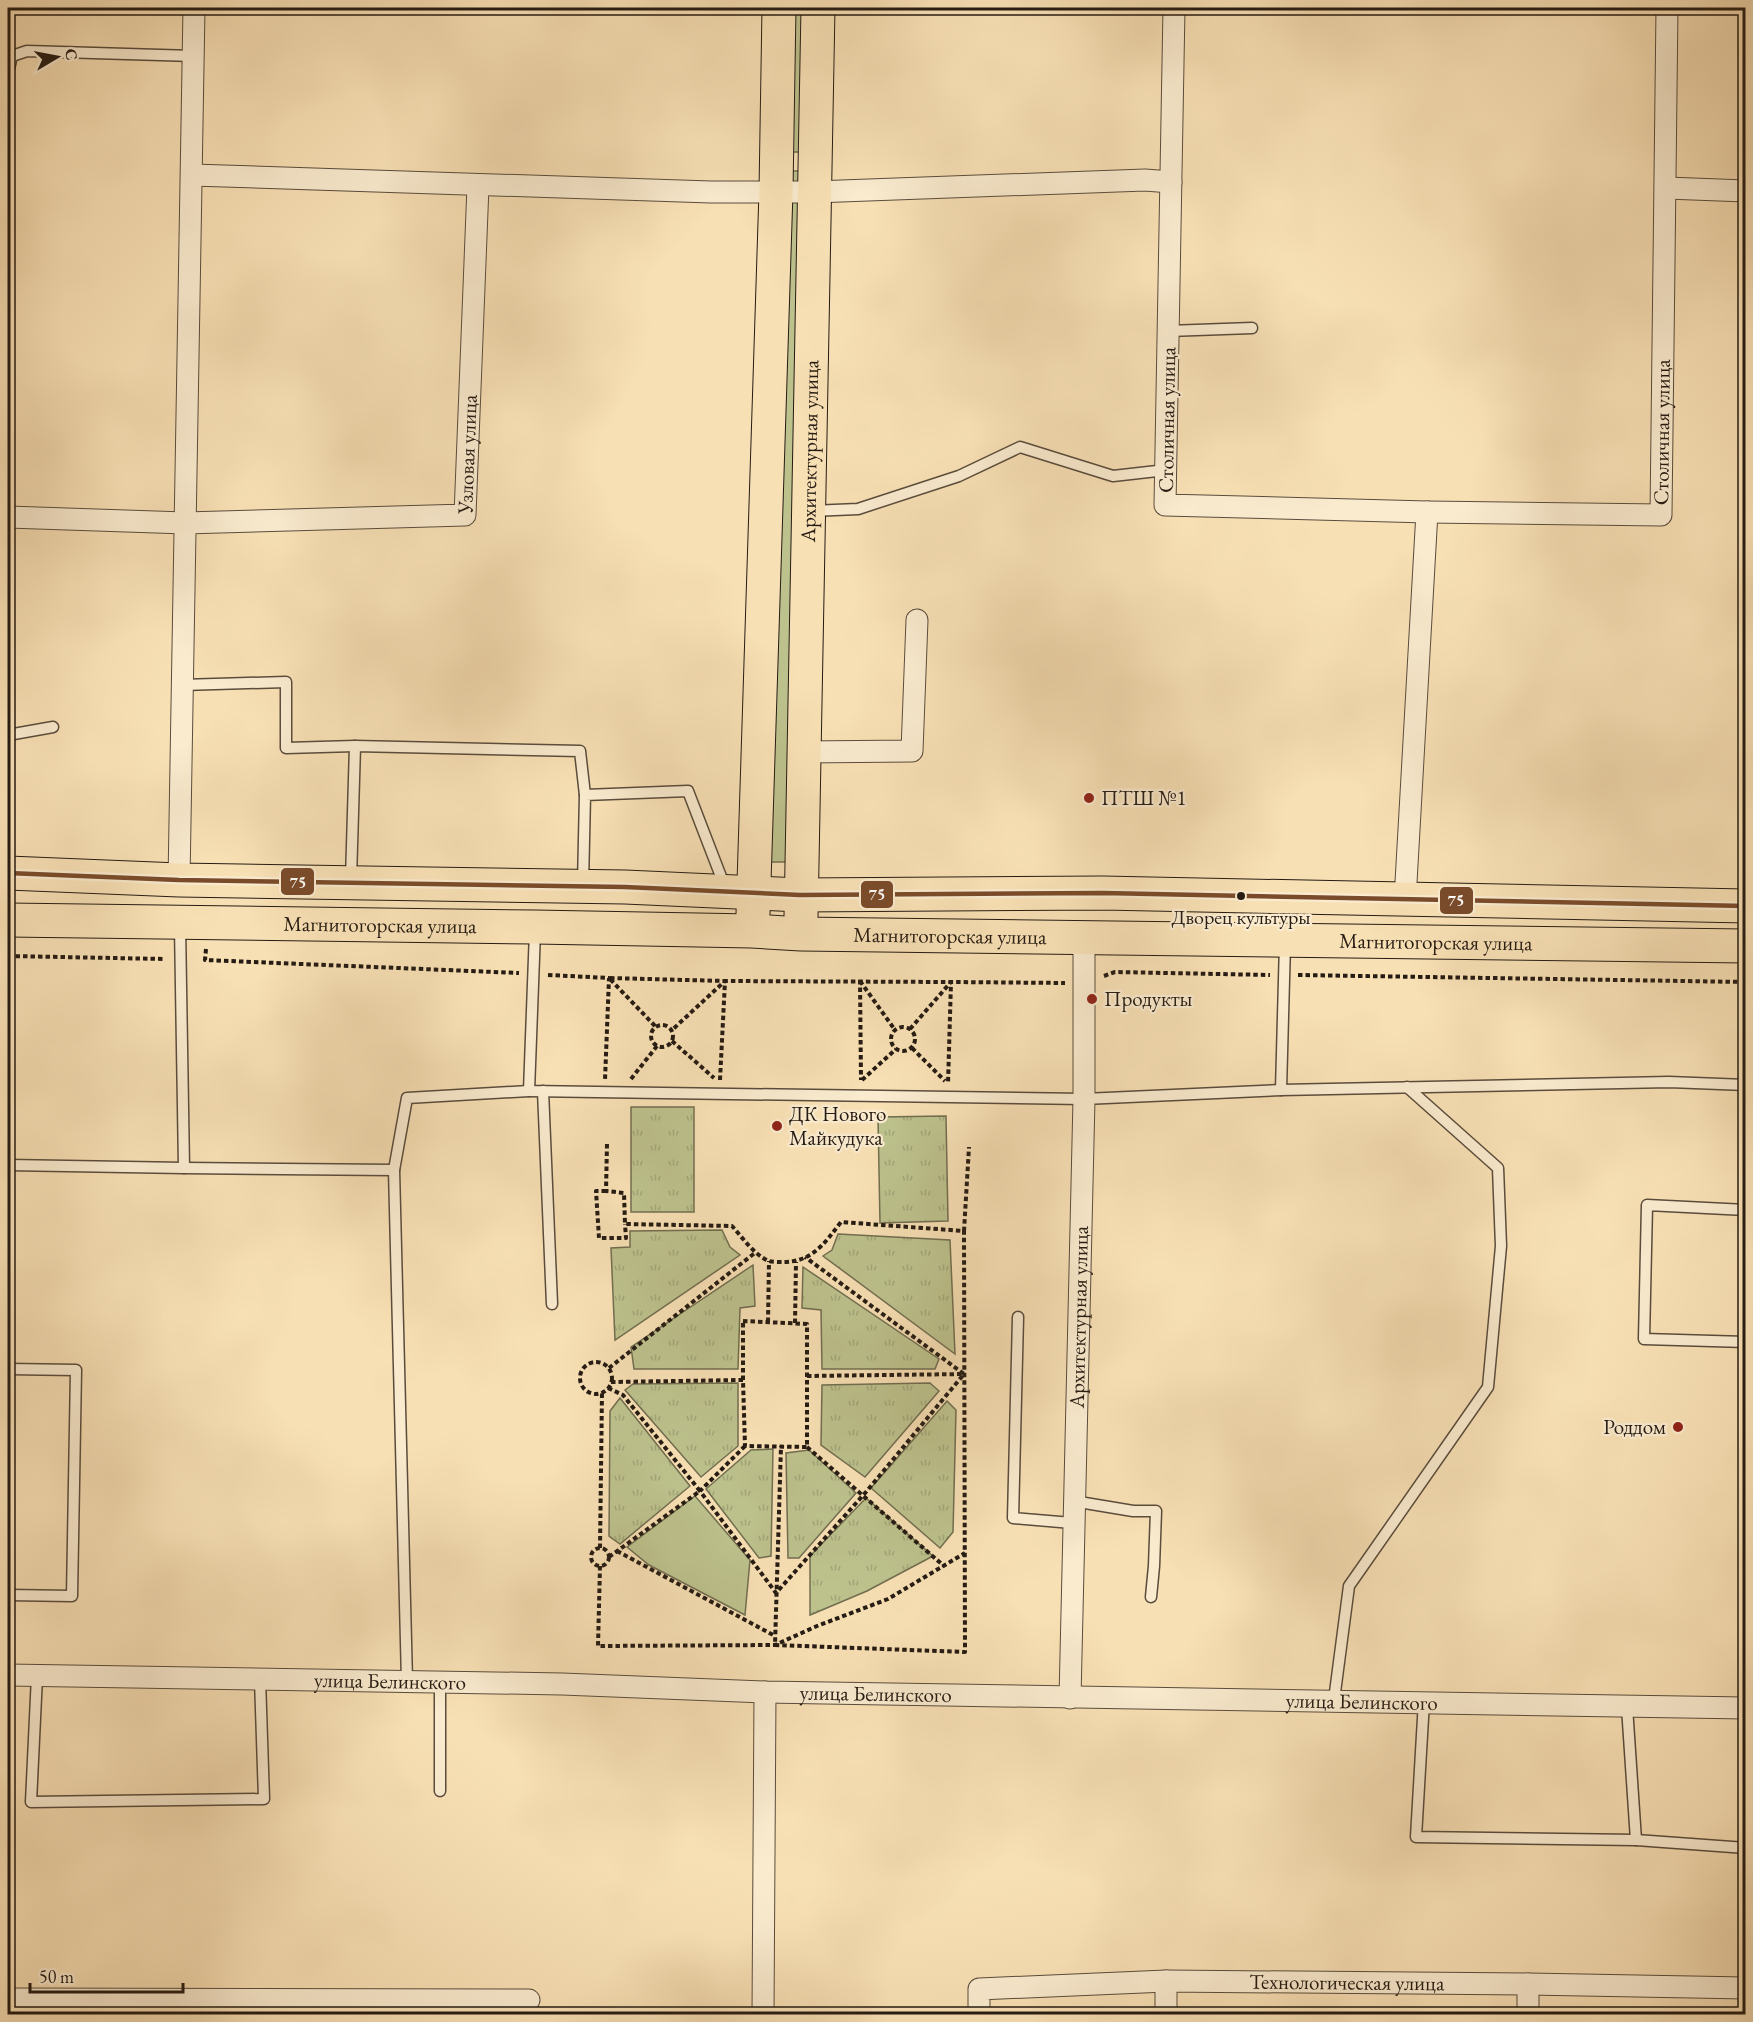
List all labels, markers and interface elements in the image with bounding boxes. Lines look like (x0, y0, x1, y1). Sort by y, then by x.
north arrow (27, 27, 87, 87)
text: С (60, 47, 83, 62)
street label: Столичная улица (1152, 346, 1181, 493)
street label: Столичная улица (1647, 358, 1676, 505)
street label: Архитектурная улица (794, 359, 824, 544)
street label: Узловая улица (451, 393, 483, 515)
place label: ПТШ №1 (1101, 784, 1187, 811)
marker: ПТШ №1 (1082, 791, 1096, 805)
line badge: 75 (280, 867, 315, 896)
text: 75 (290, 872, 306, 893)
line badge: 75 (860, 880, 894, 909)
text: 75 (869, 884, 885, 905)
line badge: 75 (1439, 886, 1474, 915)
marker: Дворец культуры (1235, 890, 1247, 902)
text: 75 (1448, 890, 1464, 911)
place label: Дворец культуры (1171, 904, 1311, 930)
street label: Магнитогорская улица (283, 910, 477, 939)
street label: Магнитогорская улица (853, 921, 1047, 950)
street label: Магнитогорская улица (1339, 927, 1533, 956)
place label: Продукты (1104, 985, 1193, 1012)
marker: Продукты (1085, 992, 1099, 1006)
place label: ДК Нового Майкудука (789, 1100, 886, 1151)
marker: ДК Нового Майкудука (770, 1119, 784, 1133)
street label: Архитектурная улица (1063, 1225, 1094, 1410)
place label: Роддом (1603, 1413, 1666, 1440)
marker: Роддом (1671, 1420, 1685, 1434)
street label: улица Белинского (314, 1666, 466, 1695)
street label: улица Белинского (800, 1679, 952, 1708)
street label: улица Белинского (1285, 1686, 1438, 1716)
scale bar (30, 1956, 183, 1994)
text: 50 m (39, 1965, 74, 1988)
street label: Технологическая улица (1249, 1968, 1445, 1996)

